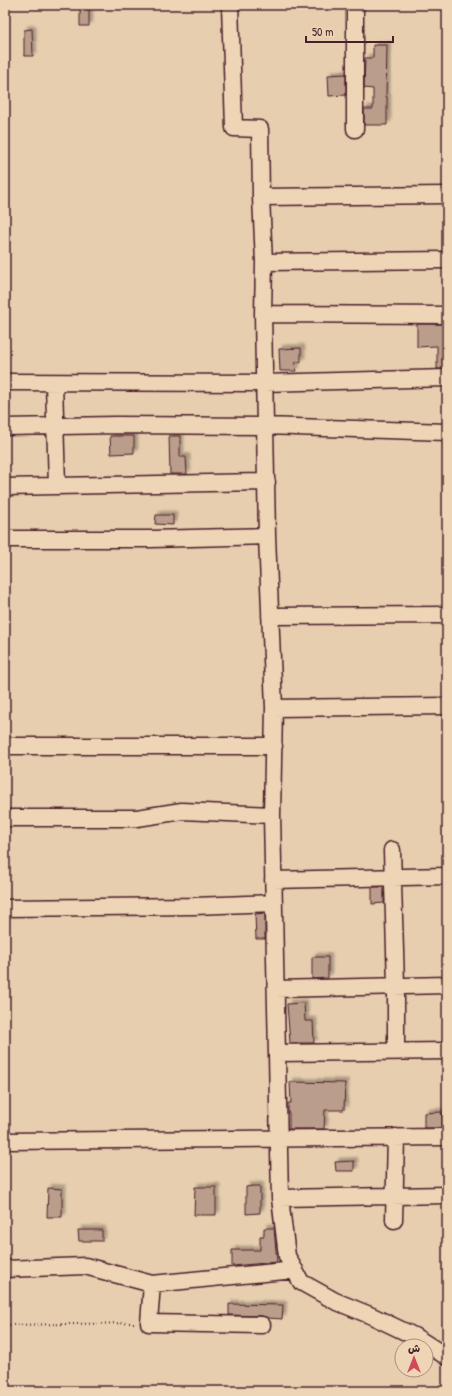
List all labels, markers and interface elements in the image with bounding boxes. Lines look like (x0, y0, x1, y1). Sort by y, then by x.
scale bar (306, 18, 393, 44)
text: 50 m (312, 23, 333, 40)
north arrow (394, 1338, 434, 1378)
text: ش (408, 1341, 420, 1355)

